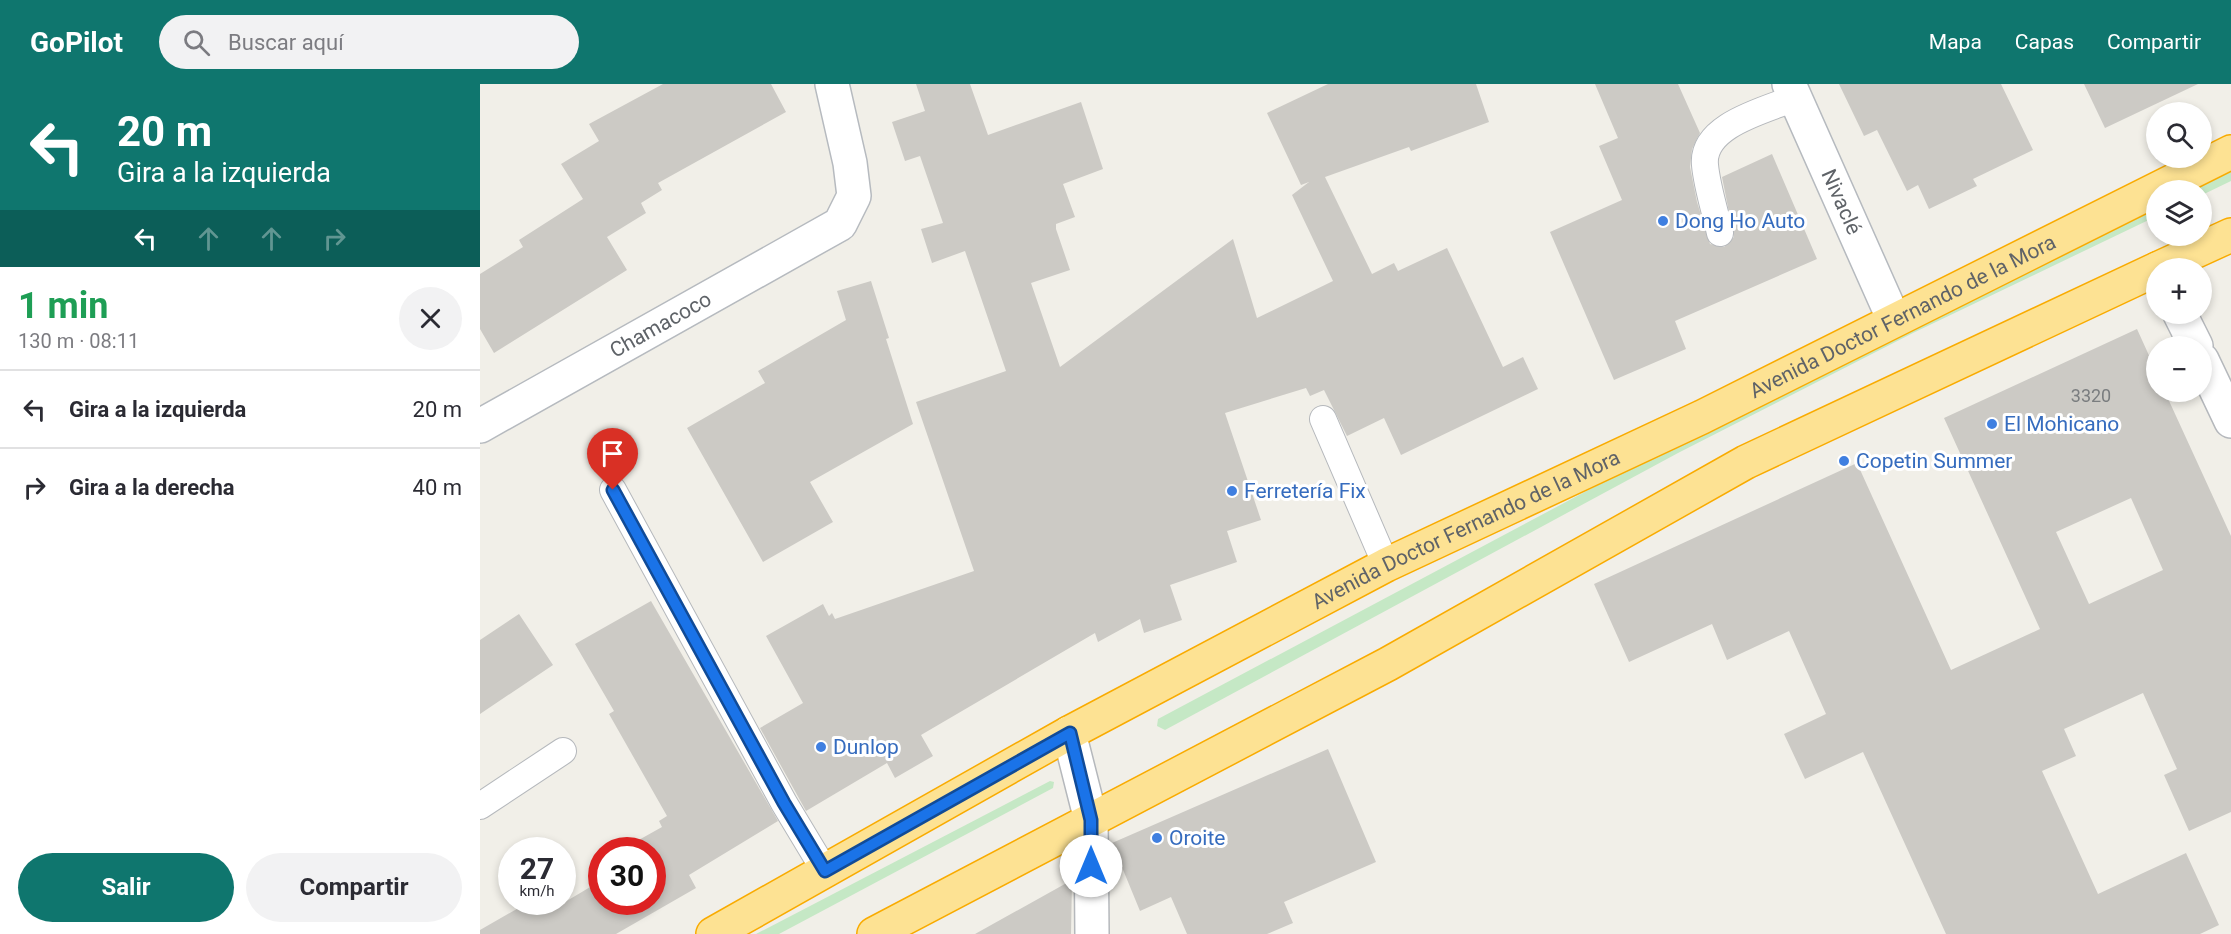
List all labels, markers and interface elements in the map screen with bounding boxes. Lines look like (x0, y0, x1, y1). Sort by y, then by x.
search box (159, 15, 579, 69)
text: GoPilot (30, 26, 123, 59)
icon: search (180, 26, 213, 59)
text: Buscar aquí (228, 30, 344, 55)
text: Mapa (1929, 30, 1982, 54)
text: Capas (2015, 30, 2074, 54)
text: Compartir (2107, 30, 2201, 54)
map controls (2146, 102, 2212, 402)
button: search (2146, 102, 2212, 168)
text: 20 m (117, 107, 212, 156)
icon: left (18, 108, 96, 186)
text: Gira a la izquierda (117, 157, 331, 189)
street label: Nivaclé (1816, 166, 1866, 238)
button: layers (2146, 180, 2212, 246)
place label: Dong Ho Auto (1675, 209, 1805, 233)
marker: Dong Ho Auto (1656, 214, 1670, 228)
icon: left (129, 222, 162, 255)
icon: ahead (192, 222, 225, 255)
icon: ahead (255, 222, 288, 255)
icon: right (318, 222, 351, 255)
street label: Avenida Doctor Fernando de la Mora (1746, 230, 2060, 403)
button: + (2146, 258, 2212, 324)
text: 1 min (18, 285, 109, 327)
button: close (399, 287, 462, 350)
street label: Chamacoco (606, 287, 715, 363)
text: 130 m · 08:11 (18, 329, 139, 353)
button: − (2146, 336, 2212, 402)
house number: 3320 (2071, 385, 2111, 406)
icon: left (18, 393, 51, 426)
text: Gira a la izquierda (69, 397, 246, 422)
text: 20 m (413, 397, 462, 422)
place label: El Mohicano (2004, 412, 2119, 436)
marker: El Mohicano (1985, 417, 1999, 431)
pin (587, 428, 638, 490)
icon: arrive (596, 437, 629, 470)
street label: Avenida Doctor Fernando de la Mora (1308, 445, 1624, 614)
place label: Copetin Summer (1856, 449, 2013, 473)
marker: Copetin Summer (1837, 454, 1851, 468)
icon: right (18, 471, 51, 504)
text: Gira a la derecha (69, 475, 235, 500)
text: 40 m (413, 475, 462, 500)
place label: Ferretería Fix (1244, 479, 1366, 503)
marker: Ferretería Fix (1225, 484, 1239, 498)
place label: Dunlop (833, 735, 899, 759)
marker: Dunlop (814, 740, 828, 754)
place label: Oroite (1169, 826, 1225, 850)
marker: Oroite (1150, 831, 1164, 845)
position arrow (1059, 834, 1123, 898)
speed limit sign: 30 (588, 837, 666, 915)
text: 27 (520, 851, 554, 886)
button: Salir (18, 853, 234, 922)
button: Compartir (246, 853, 462, 922)
text: km/h (519, 882, 555, 900)

